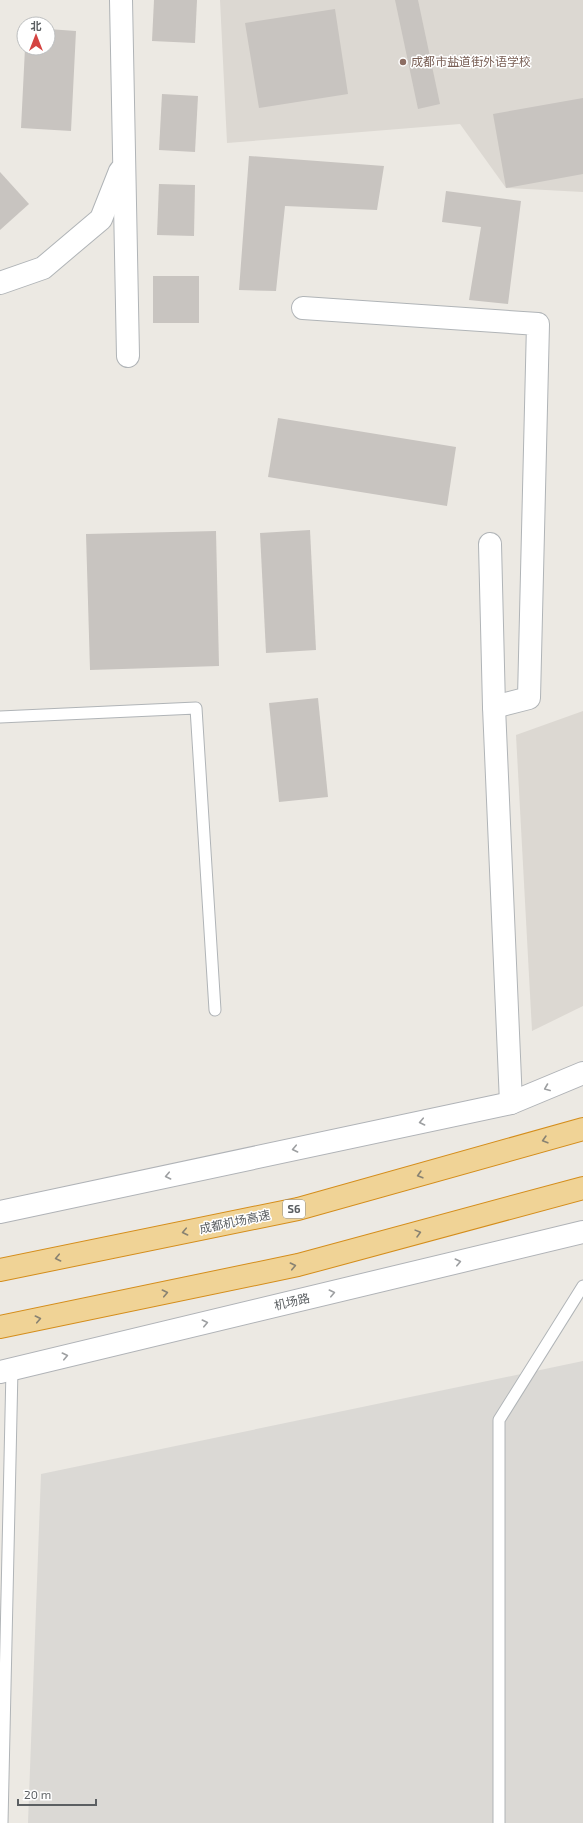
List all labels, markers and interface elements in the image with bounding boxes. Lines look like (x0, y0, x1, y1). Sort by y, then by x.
north arrow (16, 16, 56, 56)
text: 北 (31, 19, 42, 32)
place label: 成都市盐道街外语学校 (411, 54, 531, 68)
marker: 成都市盐道街外语学校 (398, 57, 408, 67)
one-way arrow (543, 1083, 550, 1091)
one-way arrow (419, 1117, 425, 1125)
one-way arrow (542, 1135, 549, 1143)
one-way arrow (292, 1144, 298, 1152)
one-way arrow (417, 1170, 423, 1178)
one-way arrow (164, 1171, 171, 1179)
road number: S6 (283, 1200, 305, 1218)
street label: 成都机场高速 (198, 1207, 271, 1235)
one-way arrow (182, 1227, 188, 1235)
one-way arrow (415, 1229, 422, 1237)
one-way arrow (55, 1253, 61, 1262)
one-way arrow (455, 1259, 461, 1267)
one-way arrow (290, 1263, 296, 1271)
one-way arrow (162, 1289, 169, 1297)
one-way arrow (328, 1289, 335, 1297)
street label: 机场路 (273, 1290, 311, 1312)
one-way arrow (35, 1316, 41, 1324)
one-way arrow (202, 1319, 208, 1327)
one-way arrow (62, 1353, 68, 1361)
scale bar (18, 1781, 96, 1807)
text: 20 m (24, 1787, 51, 1801)

